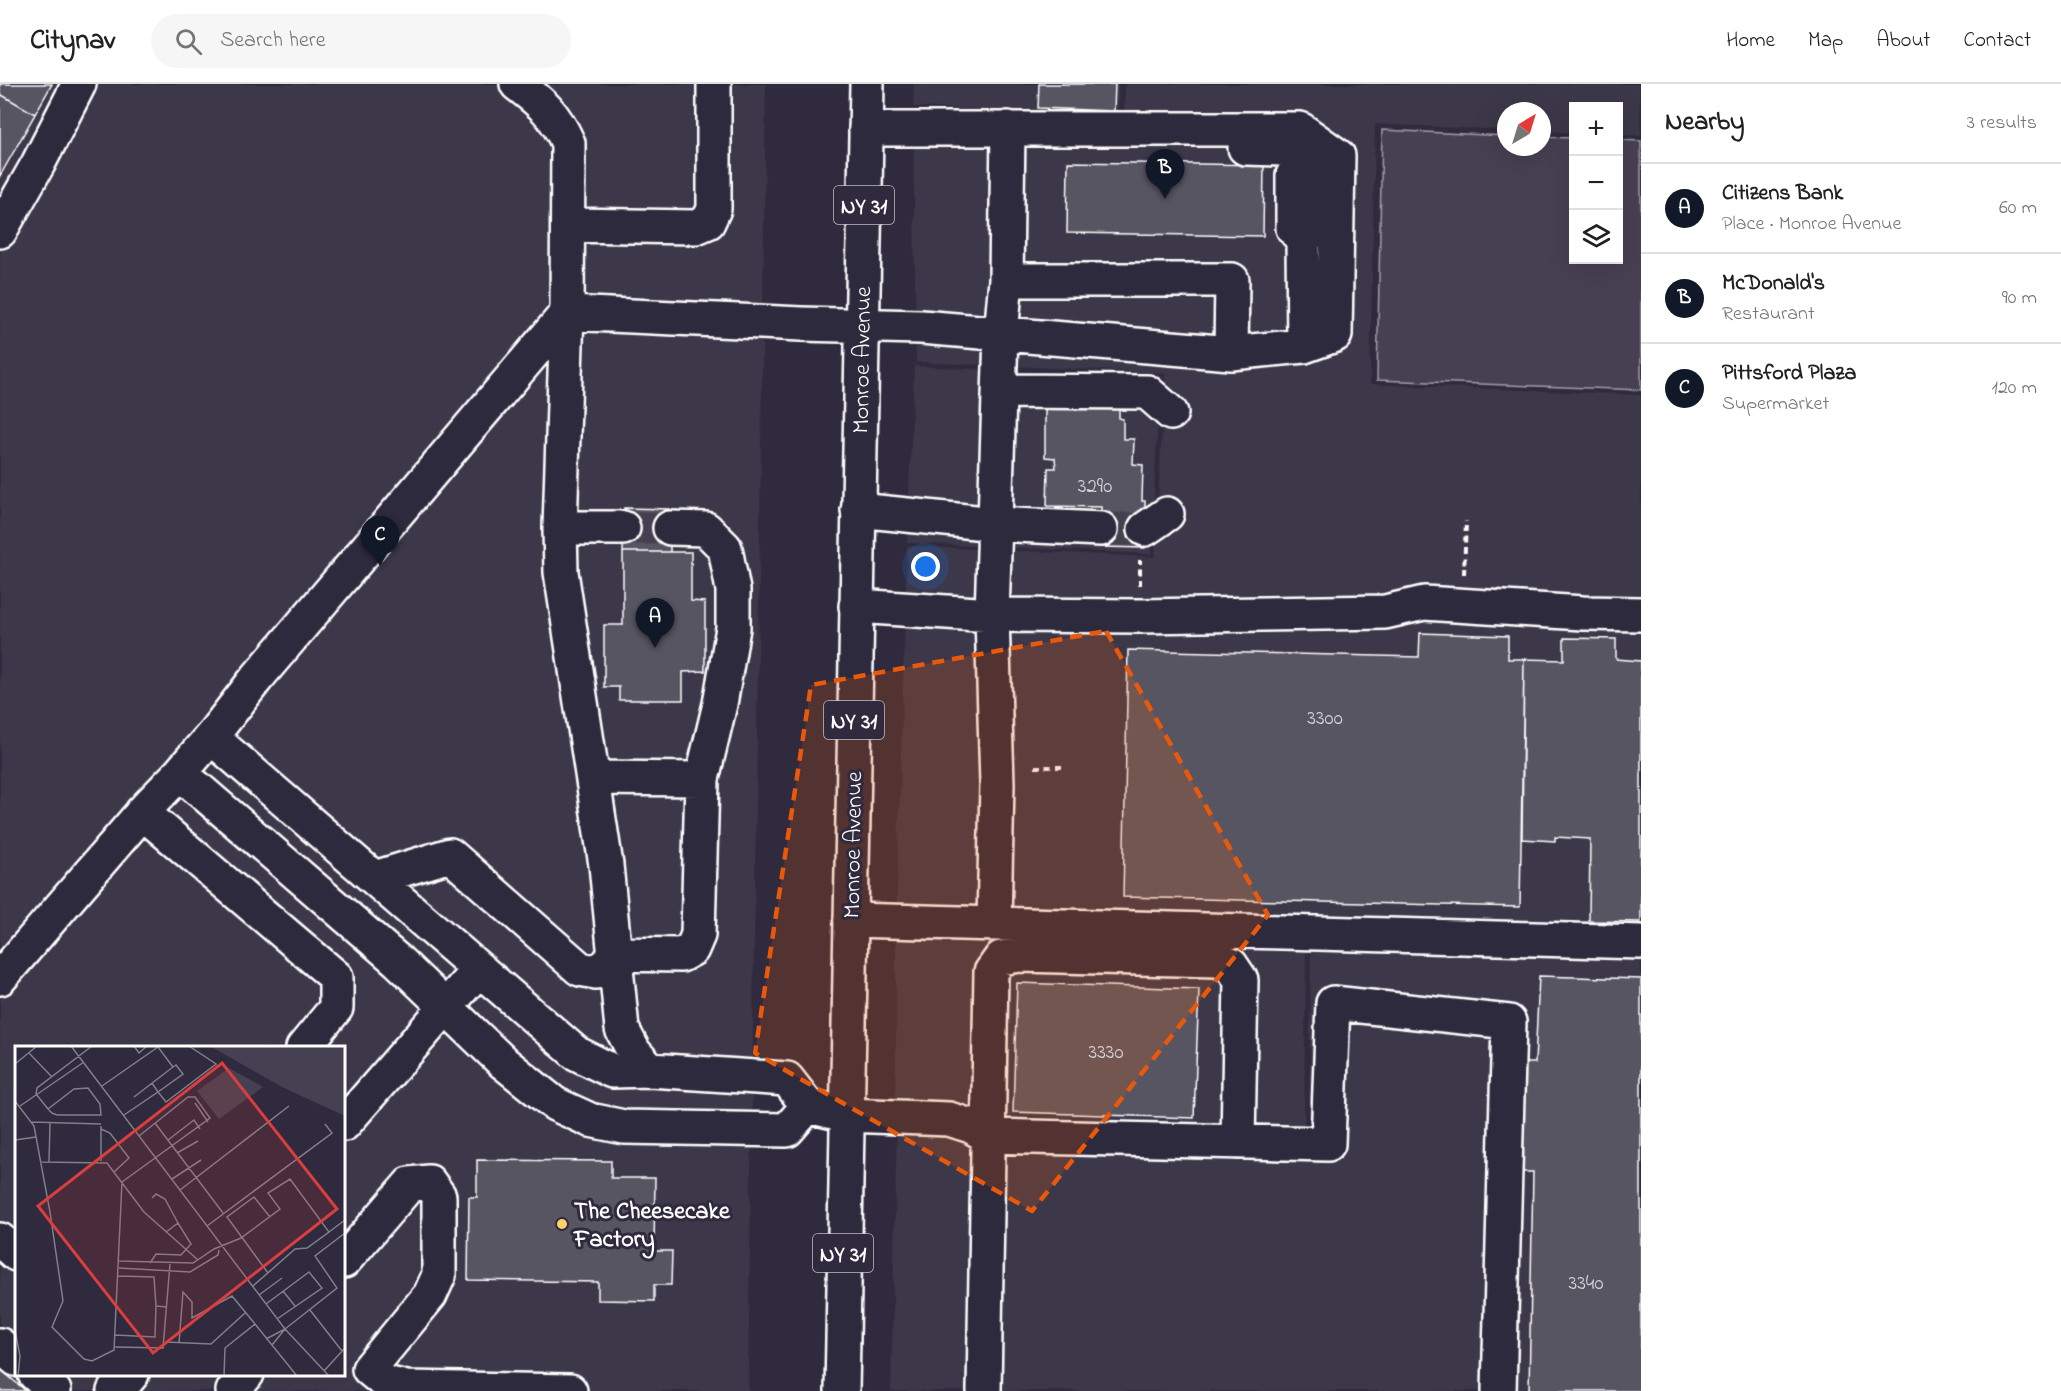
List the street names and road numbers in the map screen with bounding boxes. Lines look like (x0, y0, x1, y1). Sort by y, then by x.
road number: NY 31 (834, 186, 894, 224)
street label: Monroe Avenue (845, 286, 882, 434)
road number: NY 31 (824, 701, 884, 739)
street label: Monroe Avenue (836, 771, 873, 919)
road number: NY 31 (813, 1234, 873, 1272)

